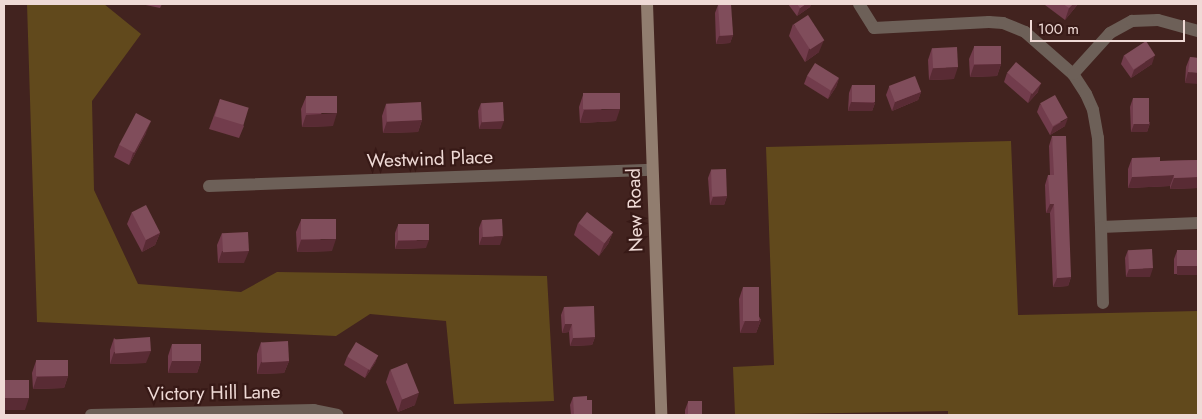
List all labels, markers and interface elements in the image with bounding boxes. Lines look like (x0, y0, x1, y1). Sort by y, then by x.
scale bar (1032, 10, 1187, 42)
text: 100 m (1038, 18, 1079, 40)
street label: Westwind Place (366, 145, 494, 173)
street label: New Road (622, 168, 648, 252)
street label: Victory Hill Lane (147, 380, 281, 406)

